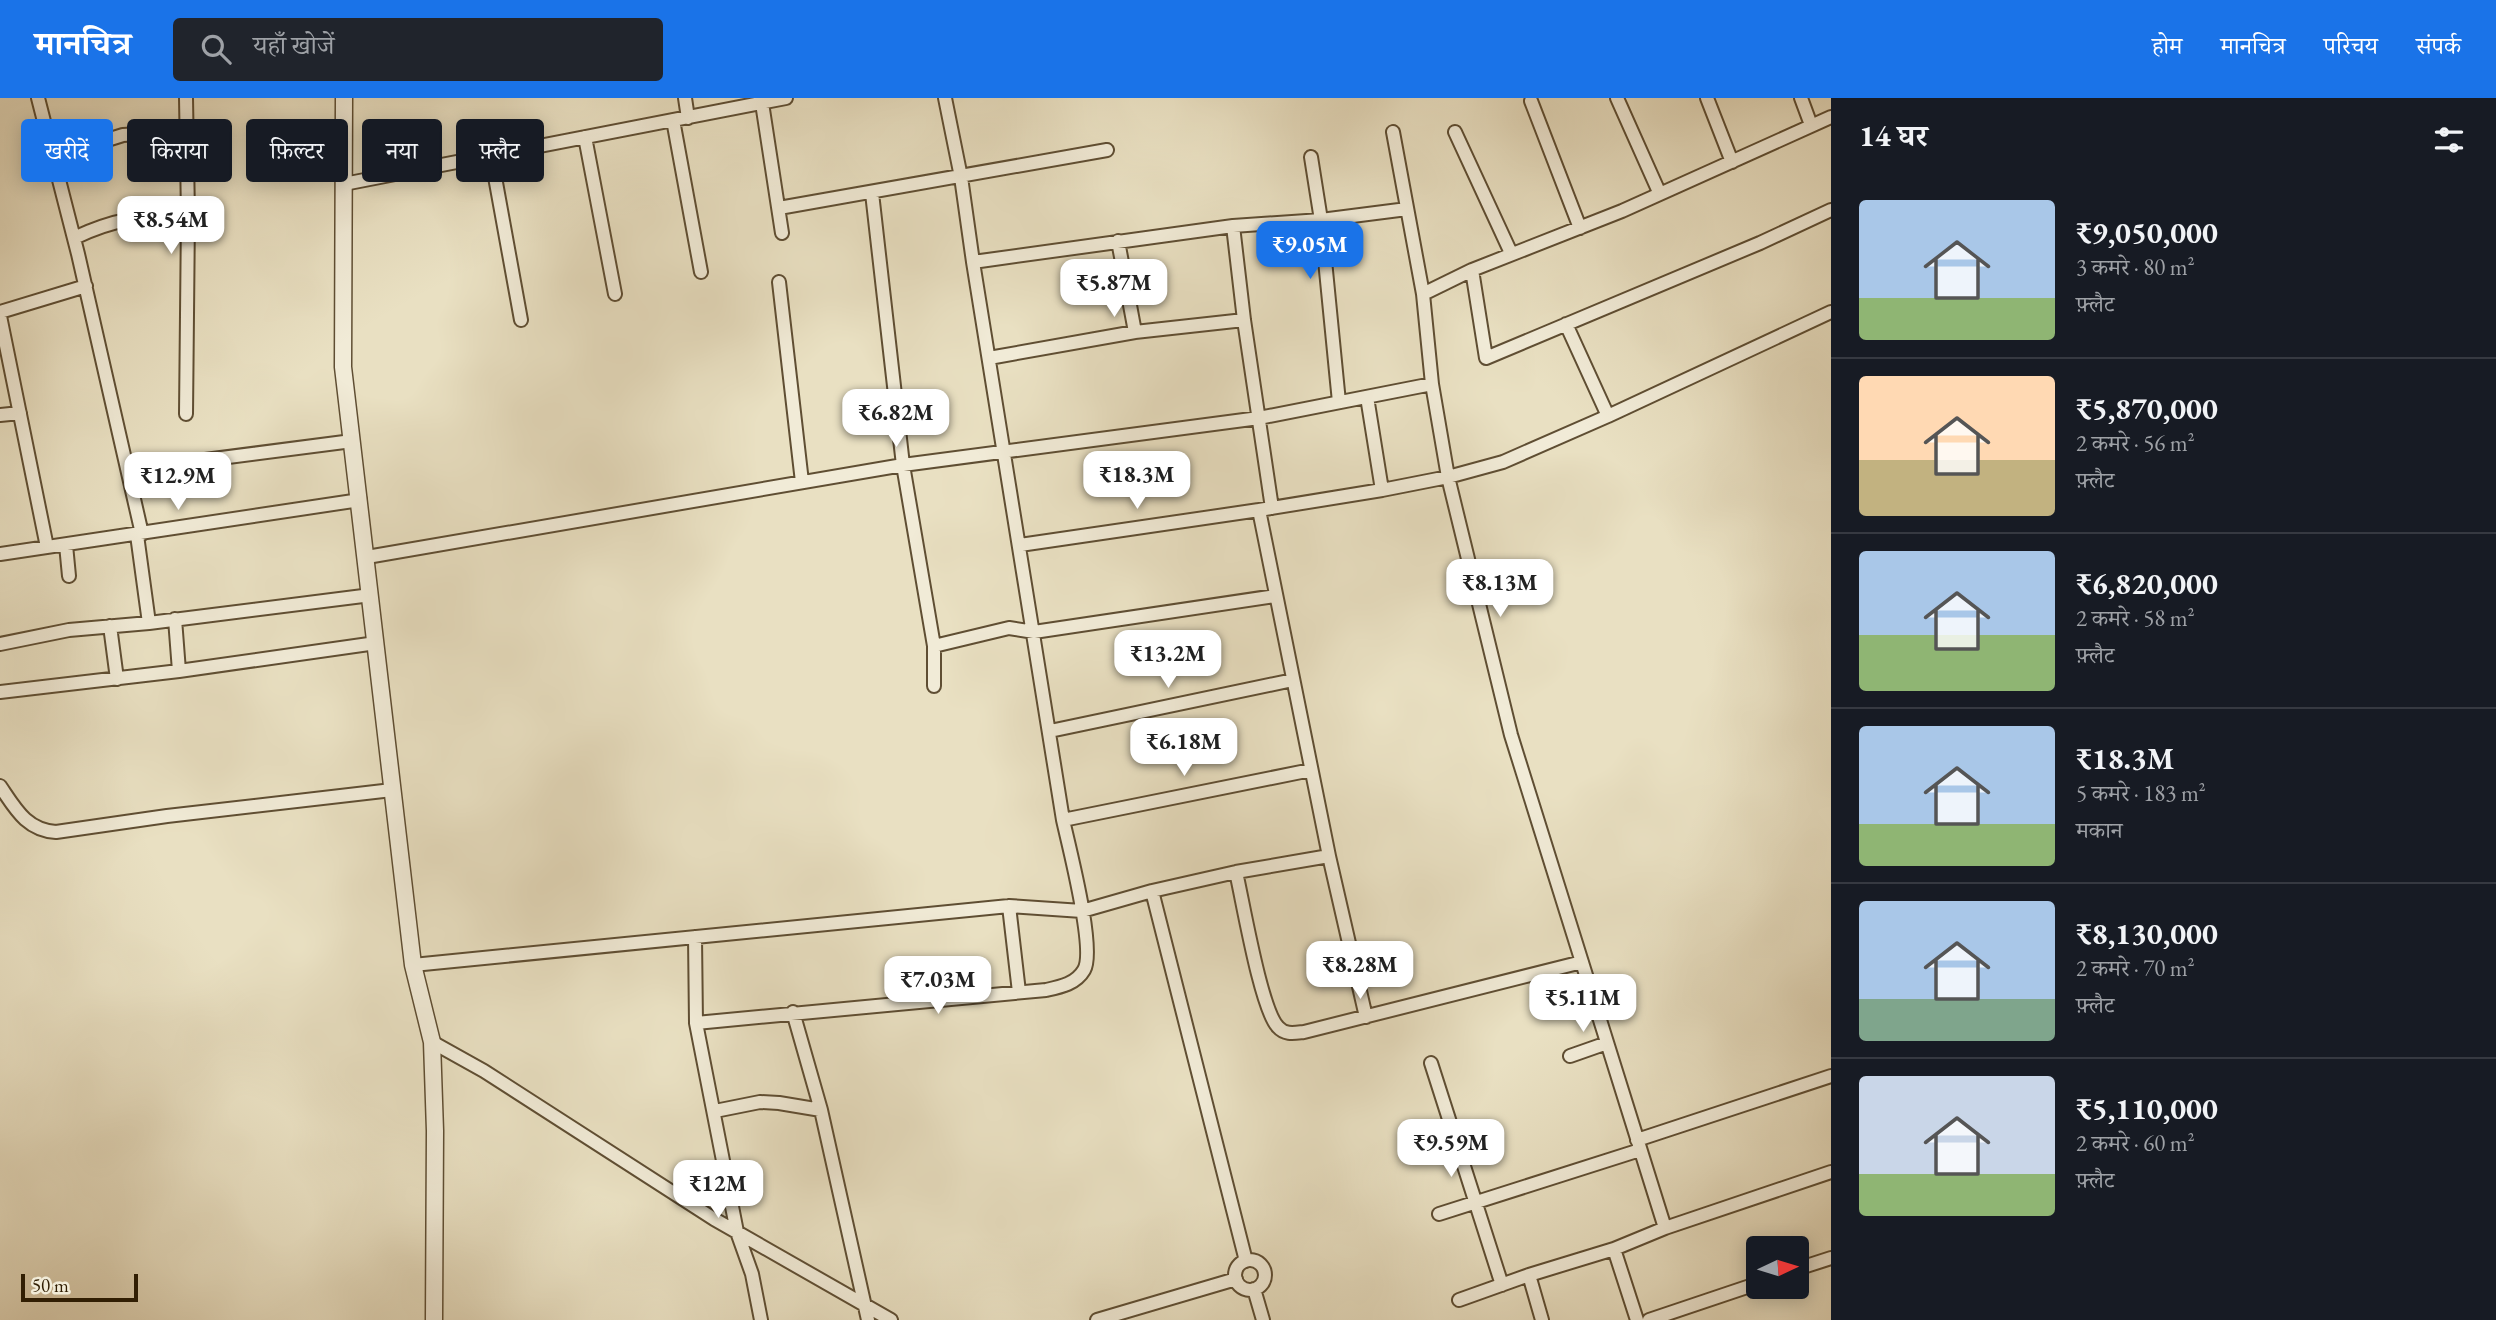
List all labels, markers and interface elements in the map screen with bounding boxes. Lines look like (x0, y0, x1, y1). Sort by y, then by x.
search box (173, 18, 663, 81)
text: मानचित्र (35, 22, 131, 65)
text: यहाँ खोजें (253, 28, 334, 62)
icon: search (197, 30, 235, 68)
text: होम (2152, 30, 2182, 61)
text: मानचित्र (2220, 30, 2286, 61)
text: परिचय (2324, 30, 2378, 61)
text: संपर्क (2416, 30, 2461, 61)
text: 14 घर (1859, 116, 1928, 155)
chip: खरीदें (21, 119, 113, 182)
chip: किराया (127, 119, 232, 182)
chip: फ़िल्टर (246, 119, 348, 182)
chip: नया (362, 119, 442, 182)
chip: फ़्लैट (456, 119, 544, 182)
icon: filters (2430, 121, 2468, 159)
pin: ₹8.54M (114, 197, 228, 256)
text: ₹8.54M (133, 204, 209, 234)
text: ₹9,050,000 (2076, 213, 2218, 252)
pin: ₹9.05M (1253, 222, 1367, 281)
icon: home (1915, 228, 1999, 312)
text: ₹9.05M (1272, 229, 1348, 259)
text: 3 कमरे · 80 m² (2076, 252, 2195, 282)
pin: ₹5.87M (1057, 260, 1171, 319)
text: ₹5.87M (1076, 267, 1152, 297)
text: फ़्लैट (2076, 289, 2114, 319)
text: ₹5,870,000 (2076, 389, 2218, 428)
pin: ₹6.82M (839, 390, 953, 449)
text: ₹6.82M (858, 397, 934, 427)
icon: home (1915, 404, 1999, 488)
text: 2 कमरे · 56 m² (2076, 428, 2195, 458)
pin: ₹12.9M (121, 452, 235, 512)
pin: ₹18.3M (1080, 452, 1194, 511)
text: ₹18.3M (1099, 459, 1175, 489)
text: ₹12.9M (140, 460, 216, 490)
text: फ़्लैट (2076, 465, 2114, 495)
pin: ₹8.13M (1443, 560, 1557, 619)
text: ₹6,820,000 (2076, 564, 2218, 603)
text: ₹8.13M (1462, 567, 1538, 597)
icon: home (1915, 579, 1999, 663)
text: 2 कमरे · 58 m² (2076, 603, 2195, 633)
pin: ₹13.2M (1111, 630, 1225, 690)
text: ₹13.2M (1130, 638, 1206, 668)
text: फ़्लैट (2076, 640, 2114, 670)
pin: ₹6.18M (1127, 718, 1241, 778)
text: ₹6.18M (1146, 726, 1222, 756)
text: ₹18.3M (2076, 739, 2174, 778)
icon: home (1915, 754, 1999, 838)
text: 5 कमरे · 183 m² (2076, 778, 2206, 808)
text: मकान (2076, 815, 2123, 845)
text: ₹8,130,000 (2076, 914, 2218, 953)
icon: home (1915, 929, 1999, 1013)
pin: ₹8.28M (1303, 942, 1417, 1001)
text: ₹8.28M (1322, 949, 1398, 979)
text: 2 कमरे · 70 m² (2076, 953, 2195, 983)
pin: ₹7.03M (881, 956, 995, 1016)
text: ₹7.03M (900, 964, 976, 994)
pin: ₹5.11M (1526, 974, 1640, 1034)
text: ₹5.11M (1545, 982, 1621, 1012)
text: फ़्लैट (2076, 990, 2114, 1020)
text: ₹5,110,000 (2076, 1089, 2218, 1128)
icon: home (1915, 1104, 1999, 1188)
pin: ₹9.59M (1394, 1119, 1508, 1179)
text: ₹9.59M (1413, 1127, 1489, 1157)
text: 2 कमरे · 60 m² (2076, 1128, 2195, 1158)
pin: ₹12M (677, 1160, 759, 1220)
text: फ़्लैट (2076, 1165, 2114, 1195)
text: ₹12M (689, 1168, 747, 1198)
north arrow (1746, 1236, 1810, 1298)
map controls (1746, 1236, 1809, 1299)
scale bar (21, 1271, 138, 1303)
text: 50 m (32, 1273, 69, 1298)

